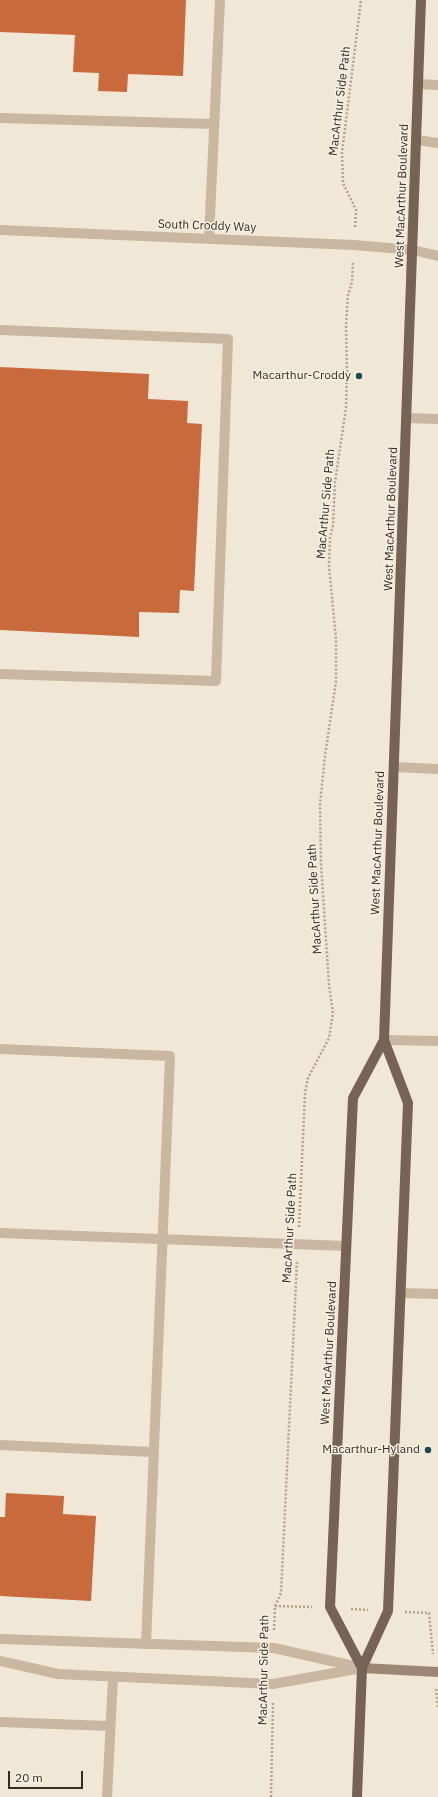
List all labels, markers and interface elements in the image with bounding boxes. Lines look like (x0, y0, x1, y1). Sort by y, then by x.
street label: MacArthur Side Path (326, 45, 354, 157)
street label: West MacArthur Boulevard (392, 124, 412, 268)
street label: South Croddy Way (158, 217, 256, 235)
place label: Macarthur-Croddy (253, 369, 351, 383)
marker: Macarthur-Croddy (354, 371, 364, 381)
street label: West MacArthur Boulevard (381, 447, 401, 591)
street label: MacArthur Side Path (314, 448, 338, 560)
street label: West MacArthur Boulevard (368, 771, 388, 915)
street label: MacArthur Side Path (305, 843, 325, 955)
street label: MacArthur Side Path (280, 1172, 300, 1284)
street label: West MacArthur Boulevard (318, 1281, 340, 1425)
place label: Macarthur-Hyland (322, 1443, 420, 1457)
marker: Macarthur-Hyland (423, 1445, 433, 1455)
street label: MacArthur Side Path (256, 1615, 272, 1725)
scale bar (10, 1763, 85, 1789)
text: 20 m (15, 1770, 43, 1785)

